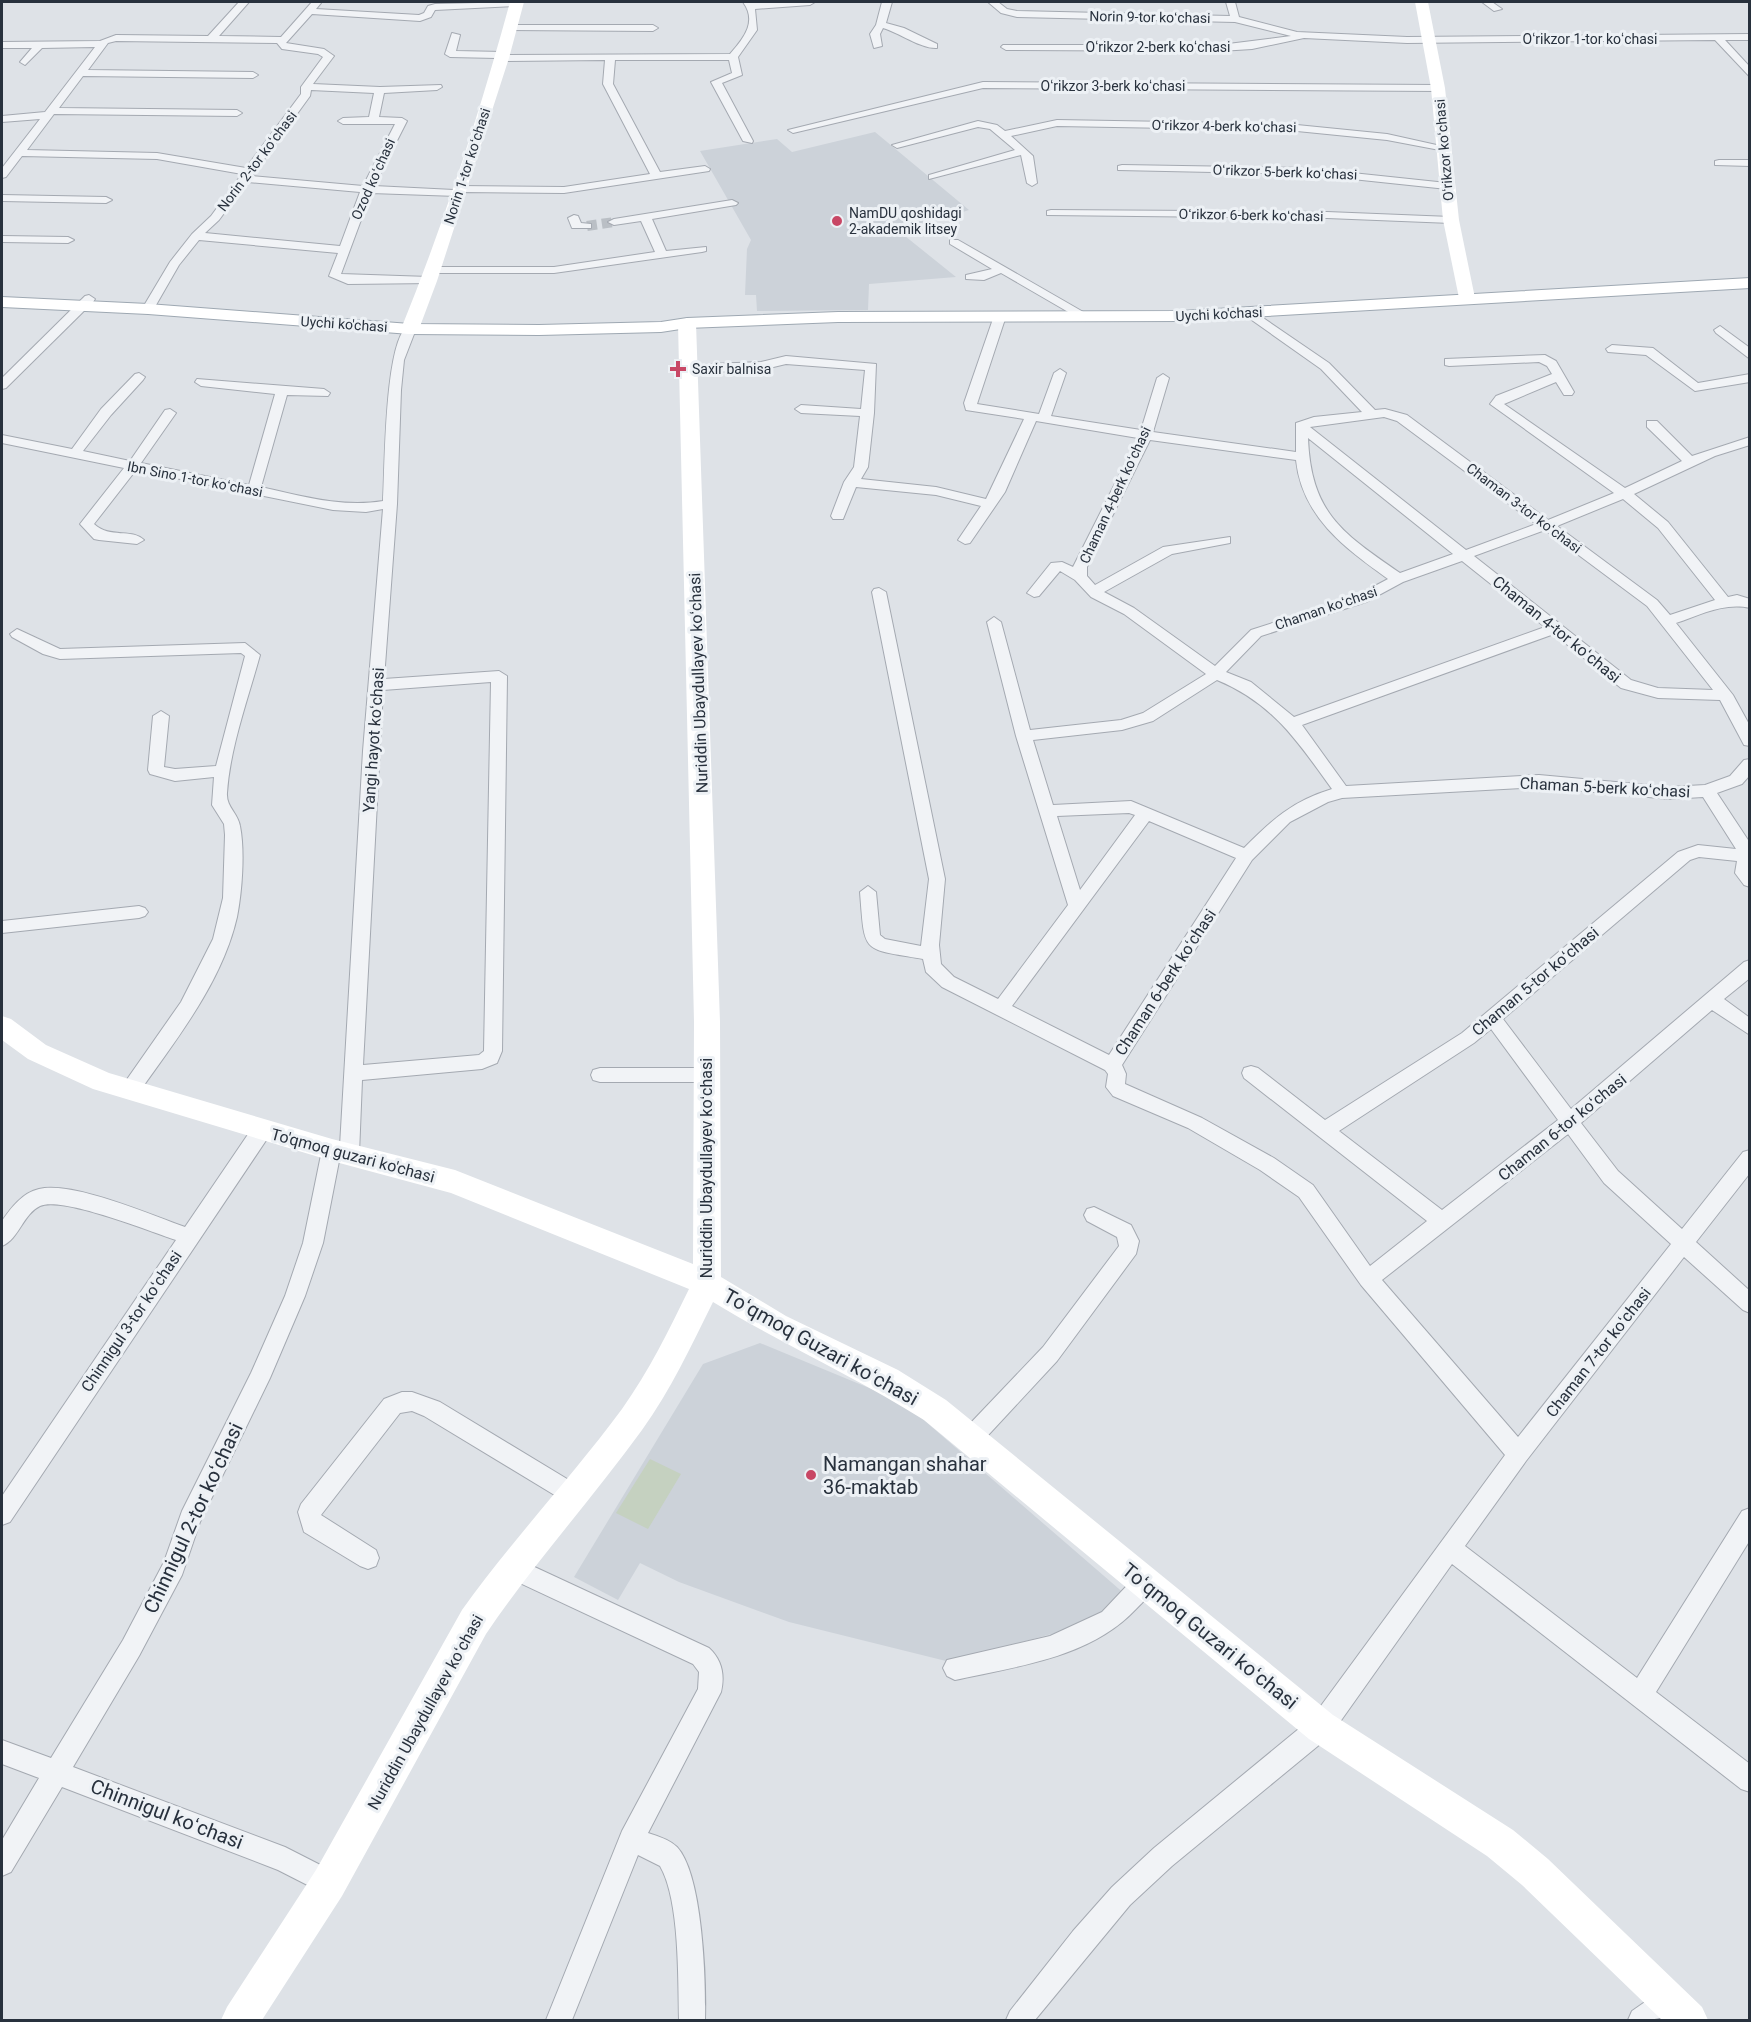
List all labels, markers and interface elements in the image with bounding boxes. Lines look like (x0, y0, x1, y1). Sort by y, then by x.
street label: Norin 9-tor koʻchasi (1089, 8, 1211, 26)
street label: Oʻrikzor 1-tor koʻchasi (1523, 31, 1657, 47)
street label: Oʻrikzor 2-berk koʻchasi (1086, 39, 1230, 55)
street label: Oʻrikzor 3-berk koʻchasi (1041, 78, 1185, 94)
street label: Oʻrikzor koʻchasi (1432, 98, 1456, 202)
street label: Norin 1-tor koʻchasi (441, 106, 493, 226)
street label: Norin 2-tor koʻchasi (214, 108, 300, 214)
street label: Oʻrikzor 4-berk koʻchasi (1151, 117, 1297, 135)
street label: Ozod koʻchasi (348, 136, 398, 222)
street label: Oʻrikzor 5-berk koʻchasi (1212, 161, 1358, 183)
place label: NamDU qoshidagi 2-akademik litsey (849, 205, 962, 237)
street label: Oʻrikzor 6-berk koʻchasi (1178, 206, 1324, 224)
marker: NamDU qoshidagi 2-akademik litsey (830, 214, 844, 228)
street label: Uychi ko'chasi (1175, 304, 1263, 324)
street label: Uychi ko'chasi (300, 313, 388, 335)
marker: Saxir balnisa (669, 360, 687, 378)
place label: Saxir balnisa (692, 361, 771, 377)
street label: Chaman 4-berk koʻchasi (1076, 424, 1154, 566)
street label: Ibn Sino 1-tor koʻchasi (126, 458, 264, 500)
street label: Chaman 3-tor koʻchasi (1464, 460, 1584, 556)
street label: Chaman 4-tor koʻchasi (1489, 572, 1625, 687)
street label: Nuriddin Ubaydullayev koʻchasi (685, 573, 712, 793)
street label: Chaman koʻchasi (1273, 583, 1379, 633)
street label: Yangi hayot koʻchasi (359, 667, 388, 813)
street label: Chaman 5-berk koʻchasi (1519, 774, 1691, 801)
street label: Chaman 6-berk koʻchasi (1111, 906, 1220, 1059)
street label: Chaman 5-tor koʻchasi (1468, 923, 1602, 1040)
street label: Nuriddin Ubaydullayev koʻchasi (697, 1058, 716, 1278)
street label: Chaman 6-tor koʻchasi (1494, 1070, 1630, 1185)
street label: To'qmoq guzari ko'chasi (269, 1124, 437, 1186)
street label: Chinnigul 3-tor koʻchasi (77, 1247, 186, 1395)
street label: Toʻqmoq Guzari koʻchasi (719, 1283, 923, 1411)
street label: Chaman 7-tor koʻchasi (1542, 1284, 1655, 1421)
street label: Chinnigul 2-tor koʻchasi (138, 1419, 248, 1617)
place label: Namangan shahar 36-maktab (823, 1452, 987, 1499)
marker: Namangan shahar 36-maktab (804, 1468, 818, 1482)
street label: Toʻqmoq Guzari koʻchasi (1117, 1558, 1303, 1714)
street label: Nuriddin Ubaydullayev koʻchasi (364, 1611, 487, 1813)
street label: Chinnigul koʻchasi (87, 1774, 247, 1854)

